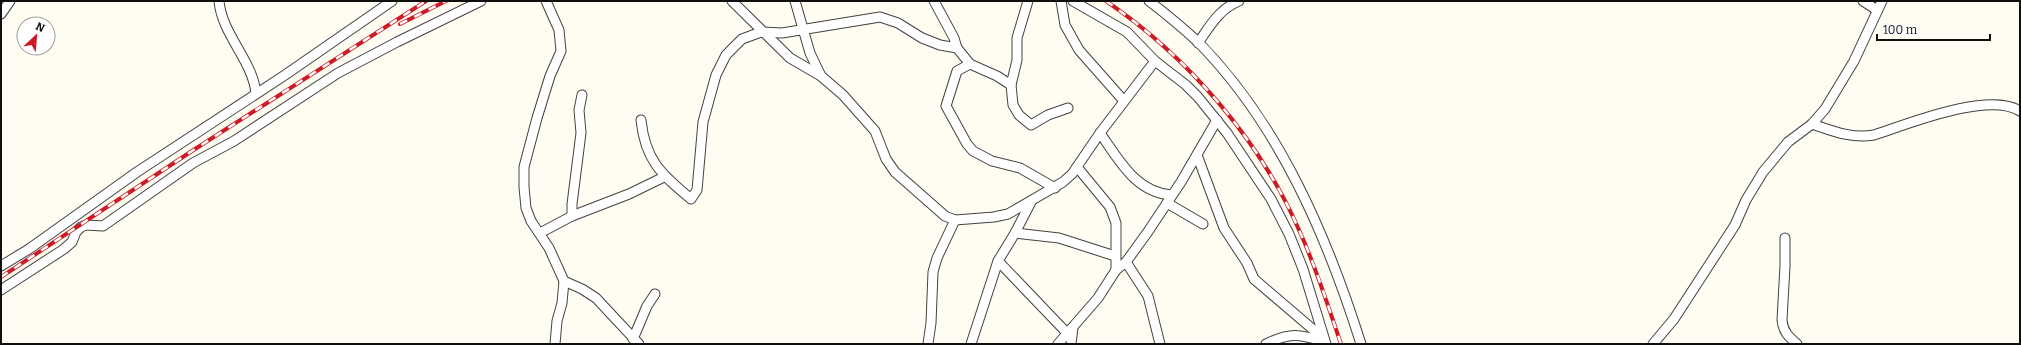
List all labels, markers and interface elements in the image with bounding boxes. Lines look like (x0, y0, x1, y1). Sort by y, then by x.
north arrow (16, 16, 56, 56)
scale bar (1877, 16, 1990, 42)
text: N (33, 20, 47, 35)
text: 100 m (1883, 23, 1918, 37)

